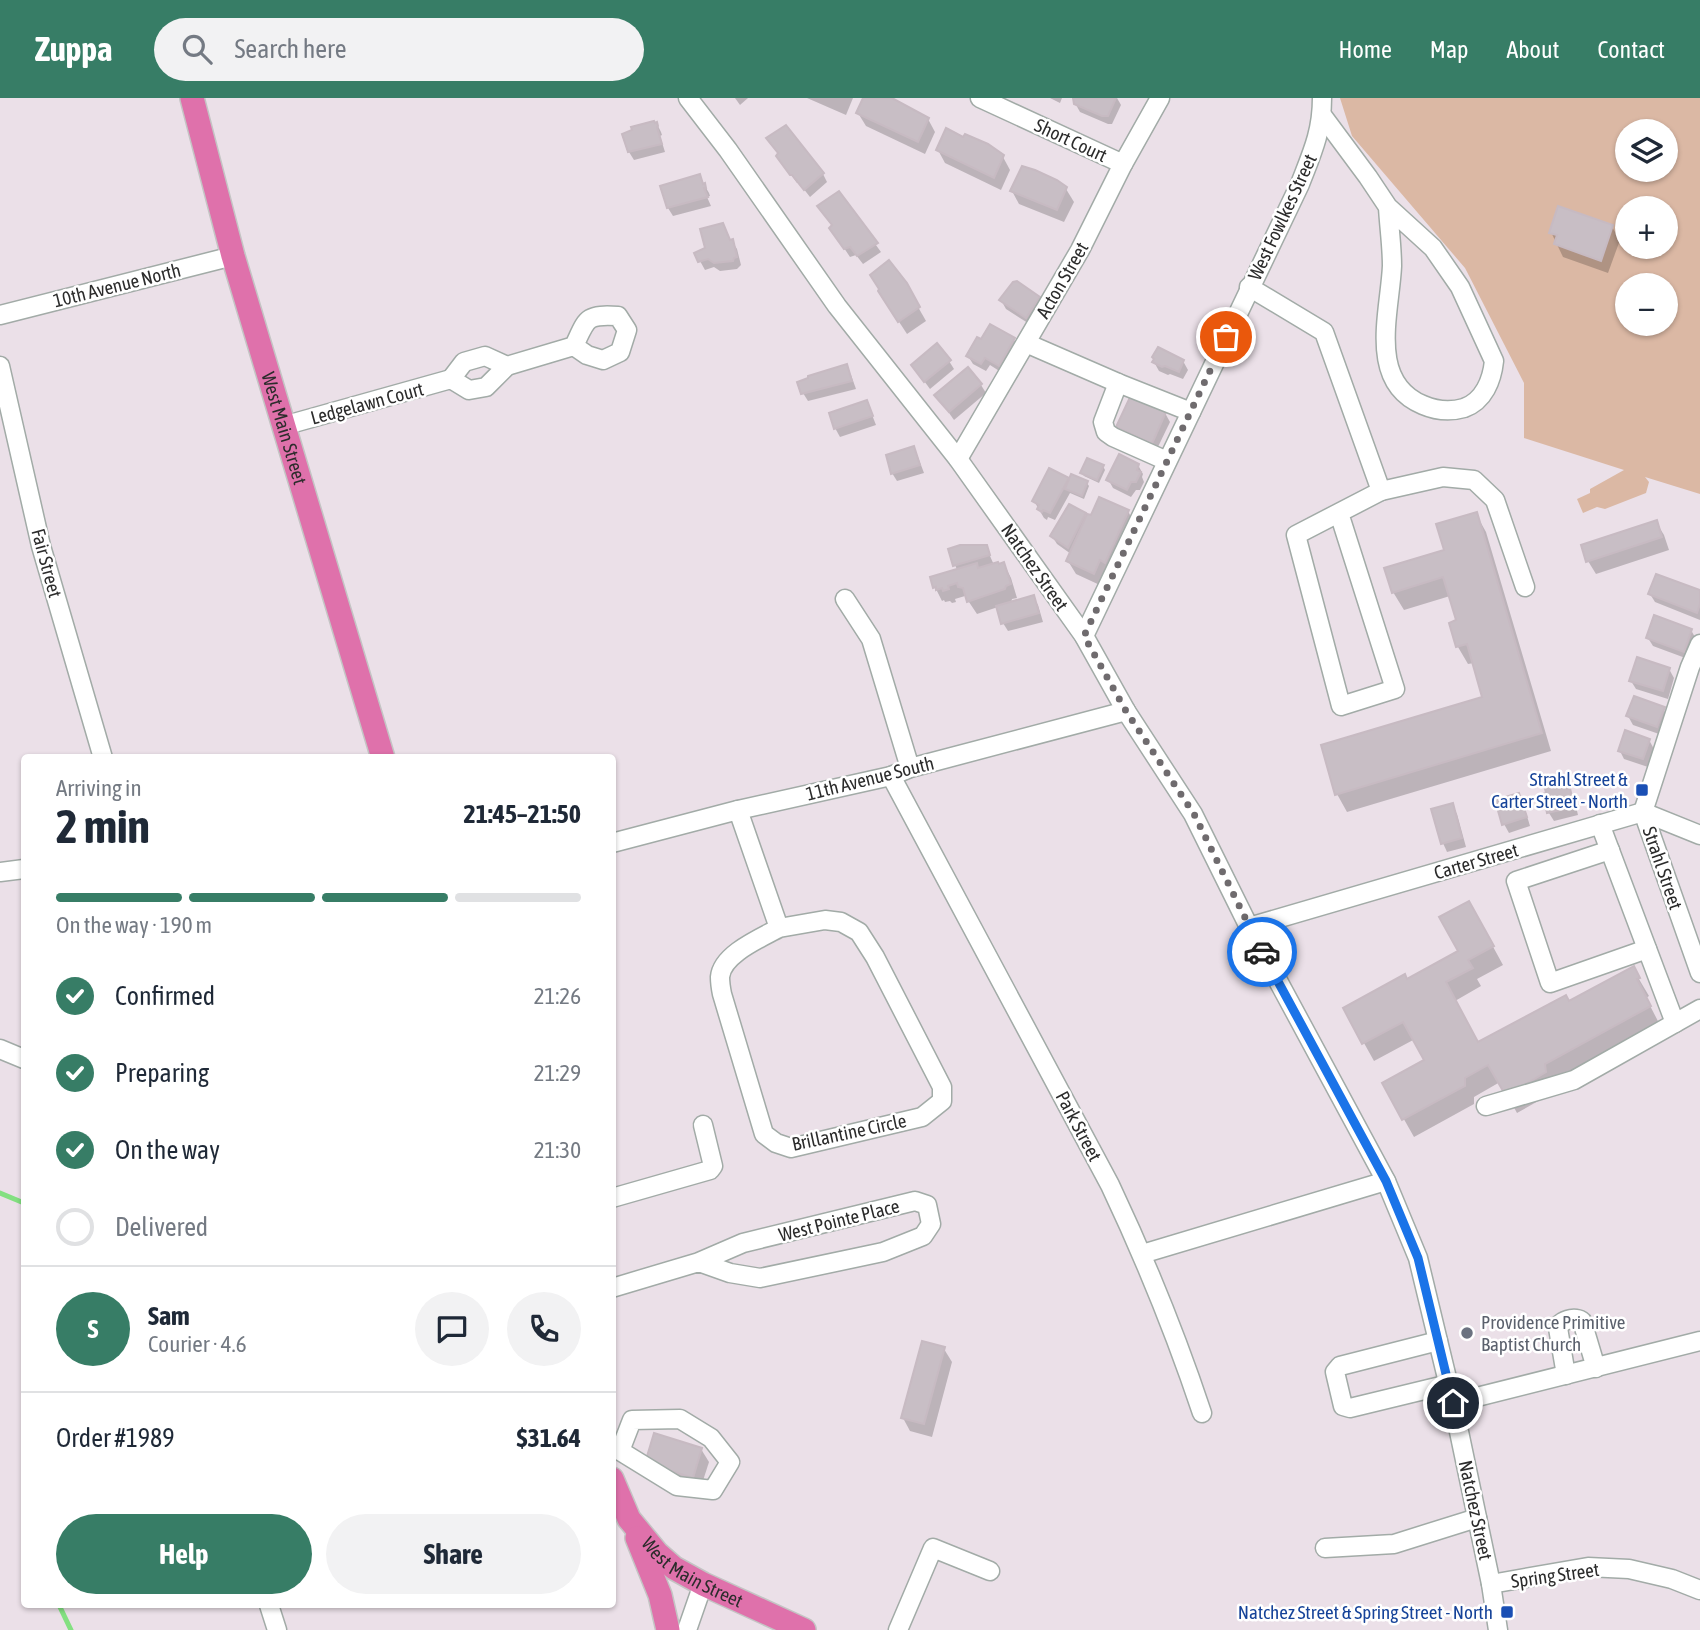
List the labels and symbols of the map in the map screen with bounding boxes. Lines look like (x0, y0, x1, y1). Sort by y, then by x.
street label: Short Court (1031, 114, 1111, 166)
street label: West Fowlkes Street (1243, 150, 1321, 284)
street label: Acton Street (1031, 238, 1093, 322)
street label: 10th Avenue North (51, 259, 183, 311)
pin (1196, 307, 1256, 367)
street label: West Main Street (257, 369, 312, 487)
street label: Ledgelawn Court (308, 377, 426, 429)
street label: Natchez Street (997, 519, 1073, 615)
street label: Fair Street (27, 526, 67, 600)
street label: 11th Avenue South (804, 751, 936, 805)
place label: Strahl Street & Carter Street - North (1491, 768, 1628, 812)
marker: Strahl Street & Carter Street - North (1634, 782, 1650, 798)
street label: Strahl Street (1639, 824, 1687, 912)
street label: Carter Street (1431, 838, 1521, 884)
courier (1227, 917, 1297, 987)
street label: Park Street (1051, 1087, 1107, 1165)
street label: Brillantine Circle (790, 1109, 908, 1155)
street label: West Pointe Place (776, 1194, 902, 1246)
place label: Providence Primitive Baptist Church (1481, 1311, 1625, 1355)
marker: Providence Primitive Baptist Church (1459, 1325, 1475, 1341)
pin (1423, 1373, 1483, 1433)
street label: Natchez Street (1455, 1458, 1497, 1562)
street label: West Main Street (637, 1532, 747, 1612)
street label: Spring Street (1510, 1558, 1600, 1592)
place label: Natchez Street & Spring Street - North (1238, 1601, 1493, 1623)
marker: Natchez Street & Spring Street - North (1499, 1604, 1515, 1620)

